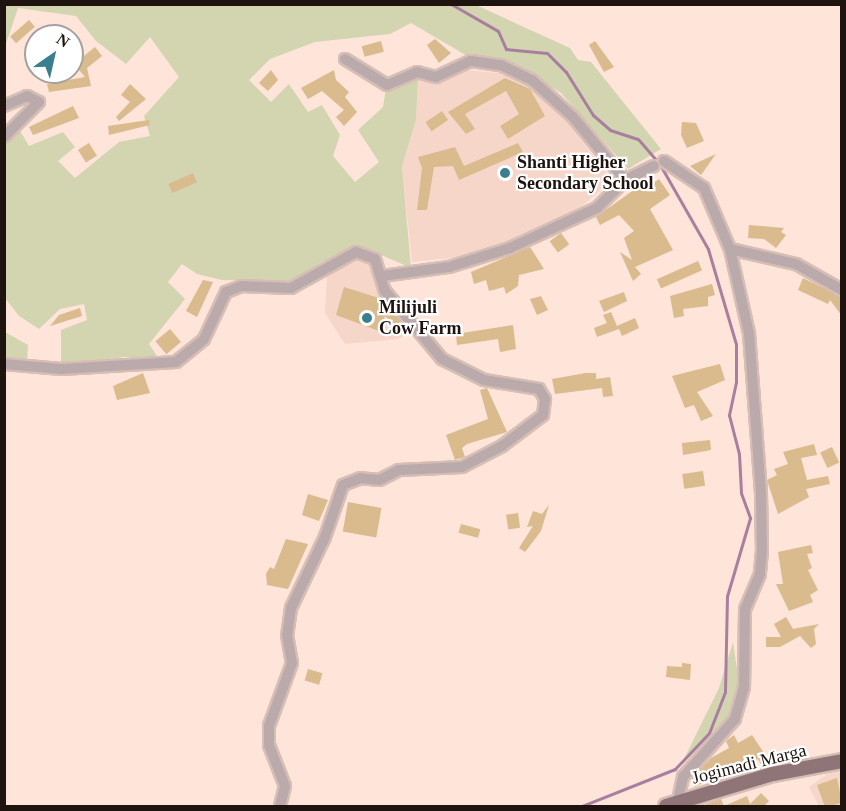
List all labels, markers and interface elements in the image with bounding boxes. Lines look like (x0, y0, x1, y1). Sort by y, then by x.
north arrow (24, 24, 84, 84)
text: N (54, 30, 73, 51)
place label: Shanti Higher Secondary School (517, 152, 654, 195)
marker: Shanti Higher Secondary School (498, 166, 512, 180)
place label: Milijuli Cow Farm (379, 297, 461, 340)
marker: Milijuli Cow Farm (360, 311, 374, 325)
street label: Jogimadi Marga (690, 739, 808, 789)

